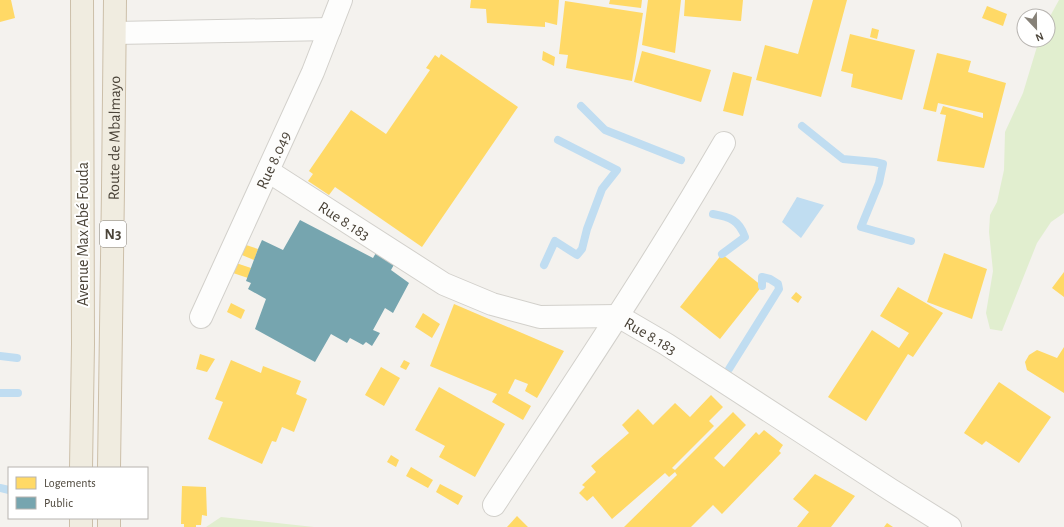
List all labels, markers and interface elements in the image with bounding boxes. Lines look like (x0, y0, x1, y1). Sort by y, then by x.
north arrow (1016, 8, 1056, 48)
text: N (1034, 30, 1045, 43)
street label: Route de Mbalmayo (106, 76, 124, 200)
street label: Rue 8.049 (254, 129, 294, 191)
street label: Avenue Max Abé Fouda (75, 162, 91, 306)
street label: Rue 8.183 (315, 199, 373, 243)
road number: N3 (100, 221, 126, 247)
street label: Rue 8.183 (621, 315, 679, 358)
legend (8, 467, 148, 519)
text: Logements (44, 477, 96, 489)
text: Public (44, 497, 73, 509)

